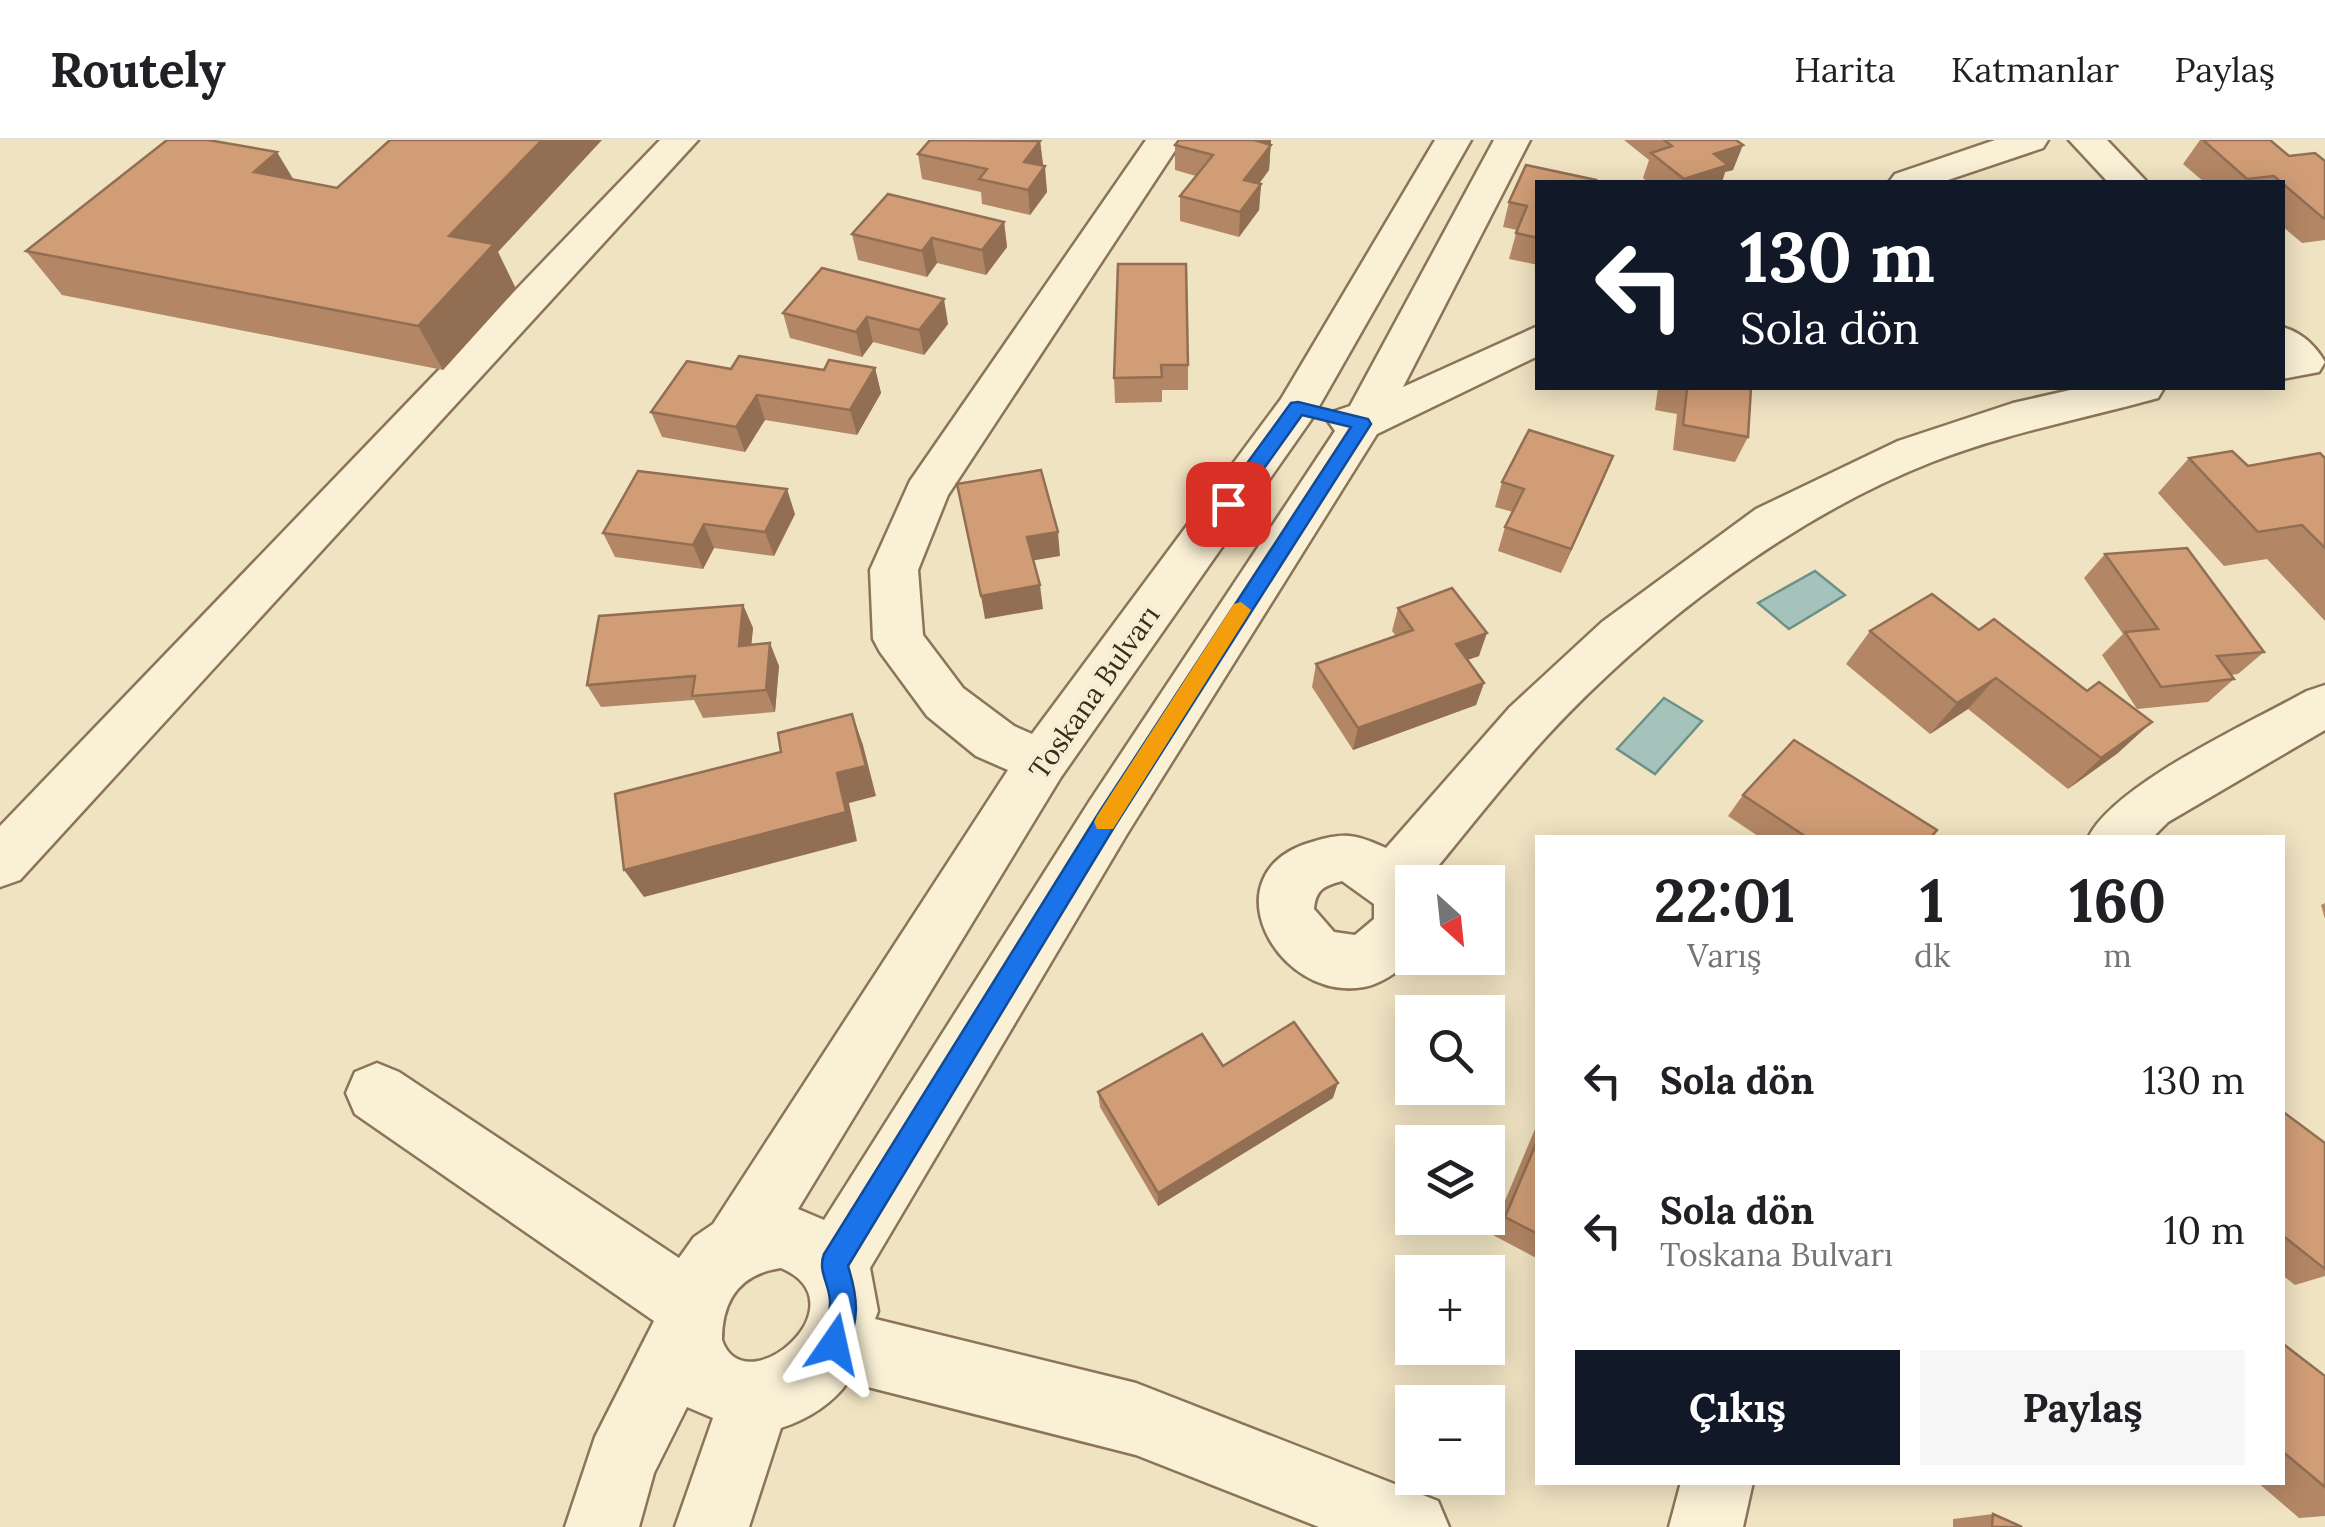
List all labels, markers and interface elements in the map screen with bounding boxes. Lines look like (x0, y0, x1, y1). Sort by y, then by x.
text: Routely (50, 39, 226, 100)
text: Harita (1794, 47, 1896, 92)
text: Katmanlar (1951, 47, 2119, 92)
text: Paylaş (2174, 47, 2275, 92)
text: 130 m (1740, 212, 1935, 301)
icon: left (1575, 220, 1705, 350)
text: Sola dön (1740, 299, 1920, 356)
pin (1186, 462, 1271, 547)
icon: arrive (1201, 477, 1256, 532)
street label: Toskana Bulvarı (1021, 598, 1167, 786)
text: 22:01 (1654, 862, 1795, 938)
text: 1 (1920, 862, 1944, 938)
text: 160 (2069, 862, 2166, 938)
north arrow (1395, 865, 1505, 975)
map controls (1395, 865, 1505, 1495)
text: Varış (1687, 935, 1762, 976)
text: dk (1914, 935, 1950, 976)
text: m (2103, 935, 2132, 976)
button: search (1395, 995, 1505, 1105)
icon: left (1575, 1053, 1630, 1108)
text: Sola dön (1660, 1056, 1814, 1104)
text: 130 m (2142, 1056, 2245, 1104)
button: layers (1395, 1125, 1505, 1235)
text: Sola dön (1660, 1186, 1814, 1234)
icon: left (1575, 1203, 1630, 1258)
text: 10 m (2164, 1206, 2245, 1254)
text: Toskana Bulvarı (1660, 1234, 1893, 1275)
button: + (1395, 1255, 1505, 1365)
position arrow (782, 1292, 886, 1396)
button: Çıkış (1575, 1350, 1900, 1465)
button: Paylaş (1920, 1350, 2245, 1465)
button: − (1395, 1385, 1505, 1495)

